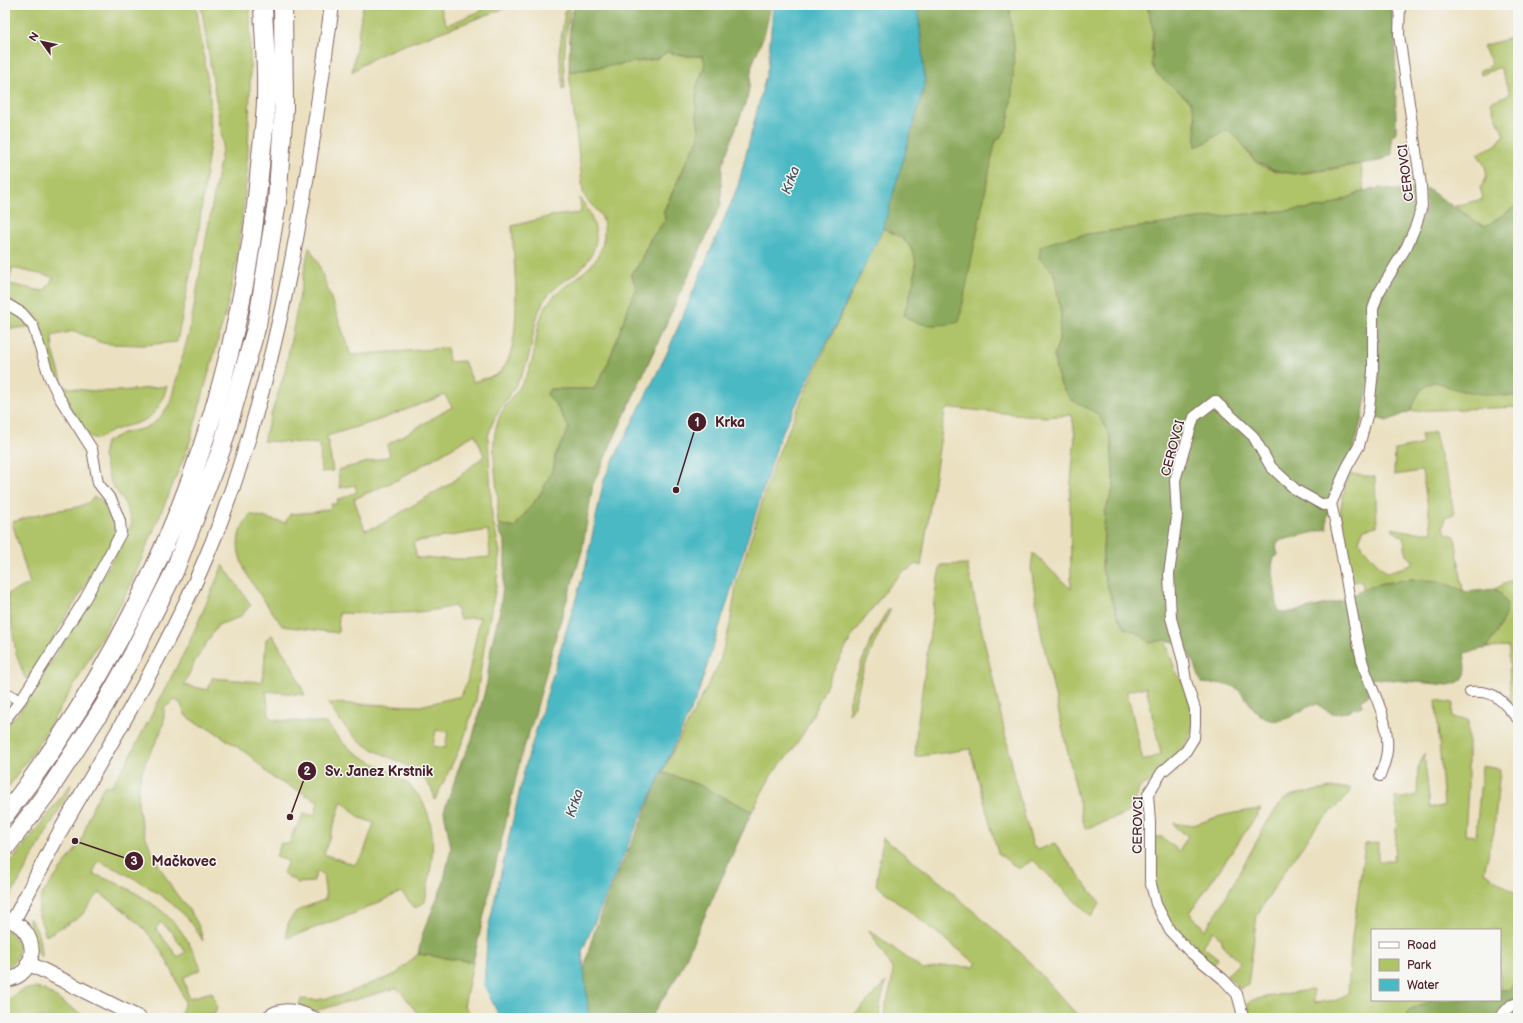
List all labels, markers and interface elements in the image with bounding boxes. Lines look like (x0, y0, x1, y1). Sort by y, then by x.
north arrow (22, 22, 62, 62)
text: N (26, 30, 42, 44)
street label: CEROVCI (1395, 143, 1417, 202)
water label: Krka (778, 164, 803, 197)
callout: Krka (687, 409, 753, 435)
text: Krka (715, 414, 745, 431)
text: 1 (694, 415, 700, 430)
street label: CEROVCI (1158, 418, 1188, 478)
callout: Sv. Janez Krstnik (297, 758, 441, 784)
text: Sv. Janez Krstnik (325, 763, 434, 780)
text: 2 (303, 764, 311, 779)
water label: Krka (562, 787, 587, 819)
street label: CEROVCI (1129, 796, 1147, 854)
callout: Mačkovec (124, 848, 225, 874)
text: Mačkovec (152, 853, 217, 870)
text: 3 (130, 854, 138, 869)
legend (1371, 929, 1501, 1001)
text: Road (1407, 938, 1436, 953)
text: Park (1407, 958, 1431, 973)
text: Water (1407, 978, 1439, 993)

